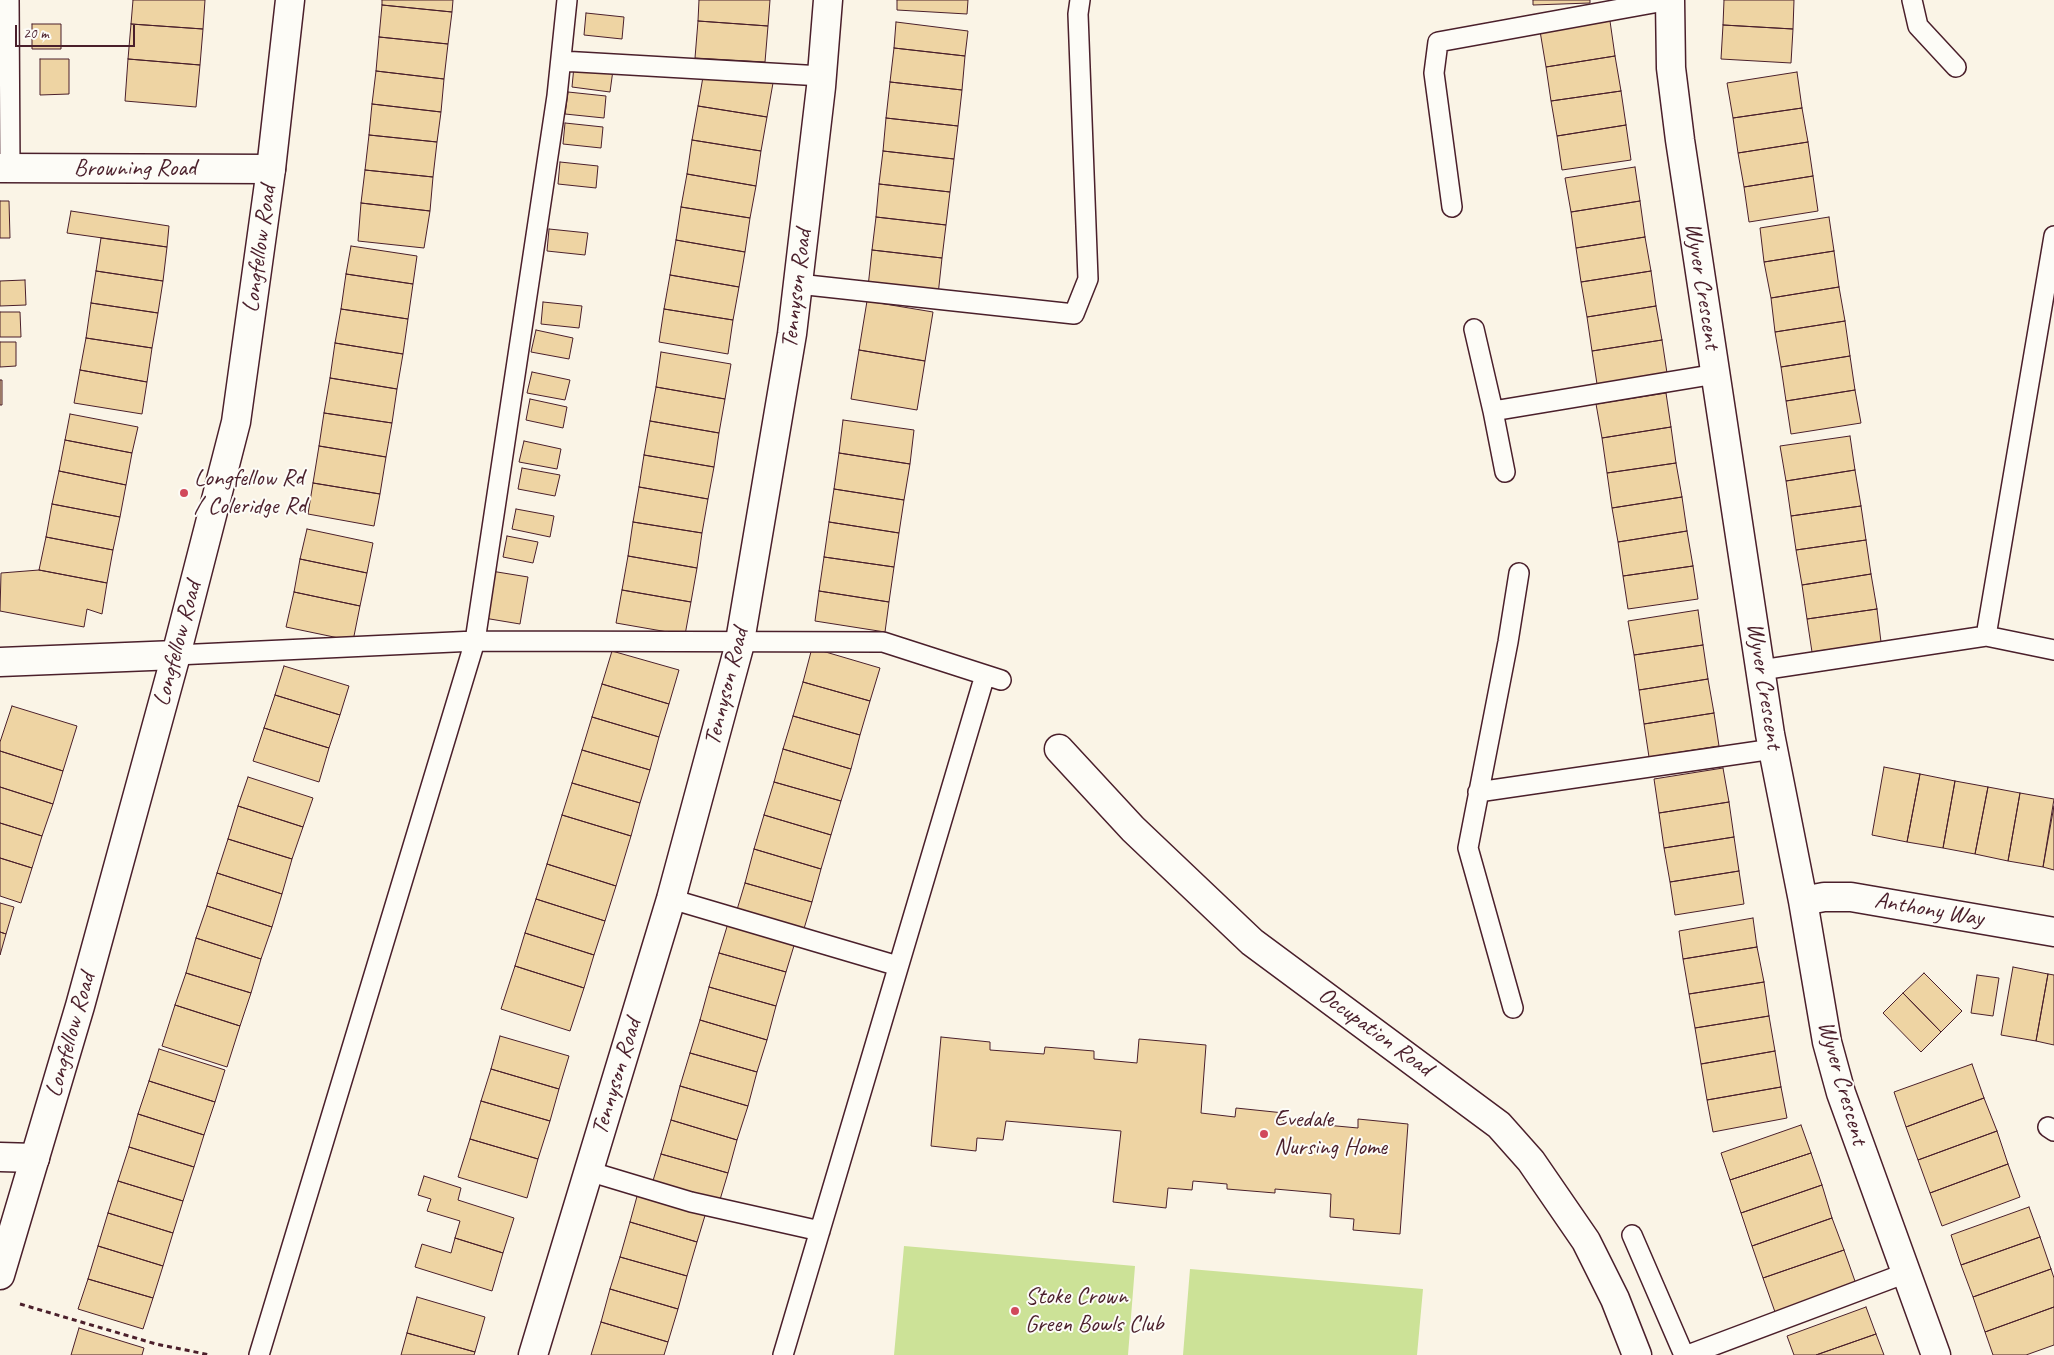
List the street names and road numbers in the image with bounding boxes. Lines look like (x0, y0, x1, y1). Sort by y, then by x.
street label: Browning Road (74, 155, 196, 183)
street label: Longfellow Road (237, 184, 283, 314)
street label: Wyver Crescent (1678, 221, 1726, 351)
street label: Tennyson Road (775, 228, 819, 350)
street label: Longfellow Road (148, 579, 208, 709)
street label: Wyver Crescent (1740, 621, 1788, 751)
street label: Tennyson Road (699, 625, 755, 749)
street label: Anthony Way (1872, 886, 1986, 934)
street label: Longfellow Road (40, 970, 102, 1100)
street label: Occupation Road (1312, 981, 1438, 1083)
street label: Tennyson Road (586, 1015, 648, 1139)
street label: Wyver Crescent (1811, 1018, 1873, 1148)

